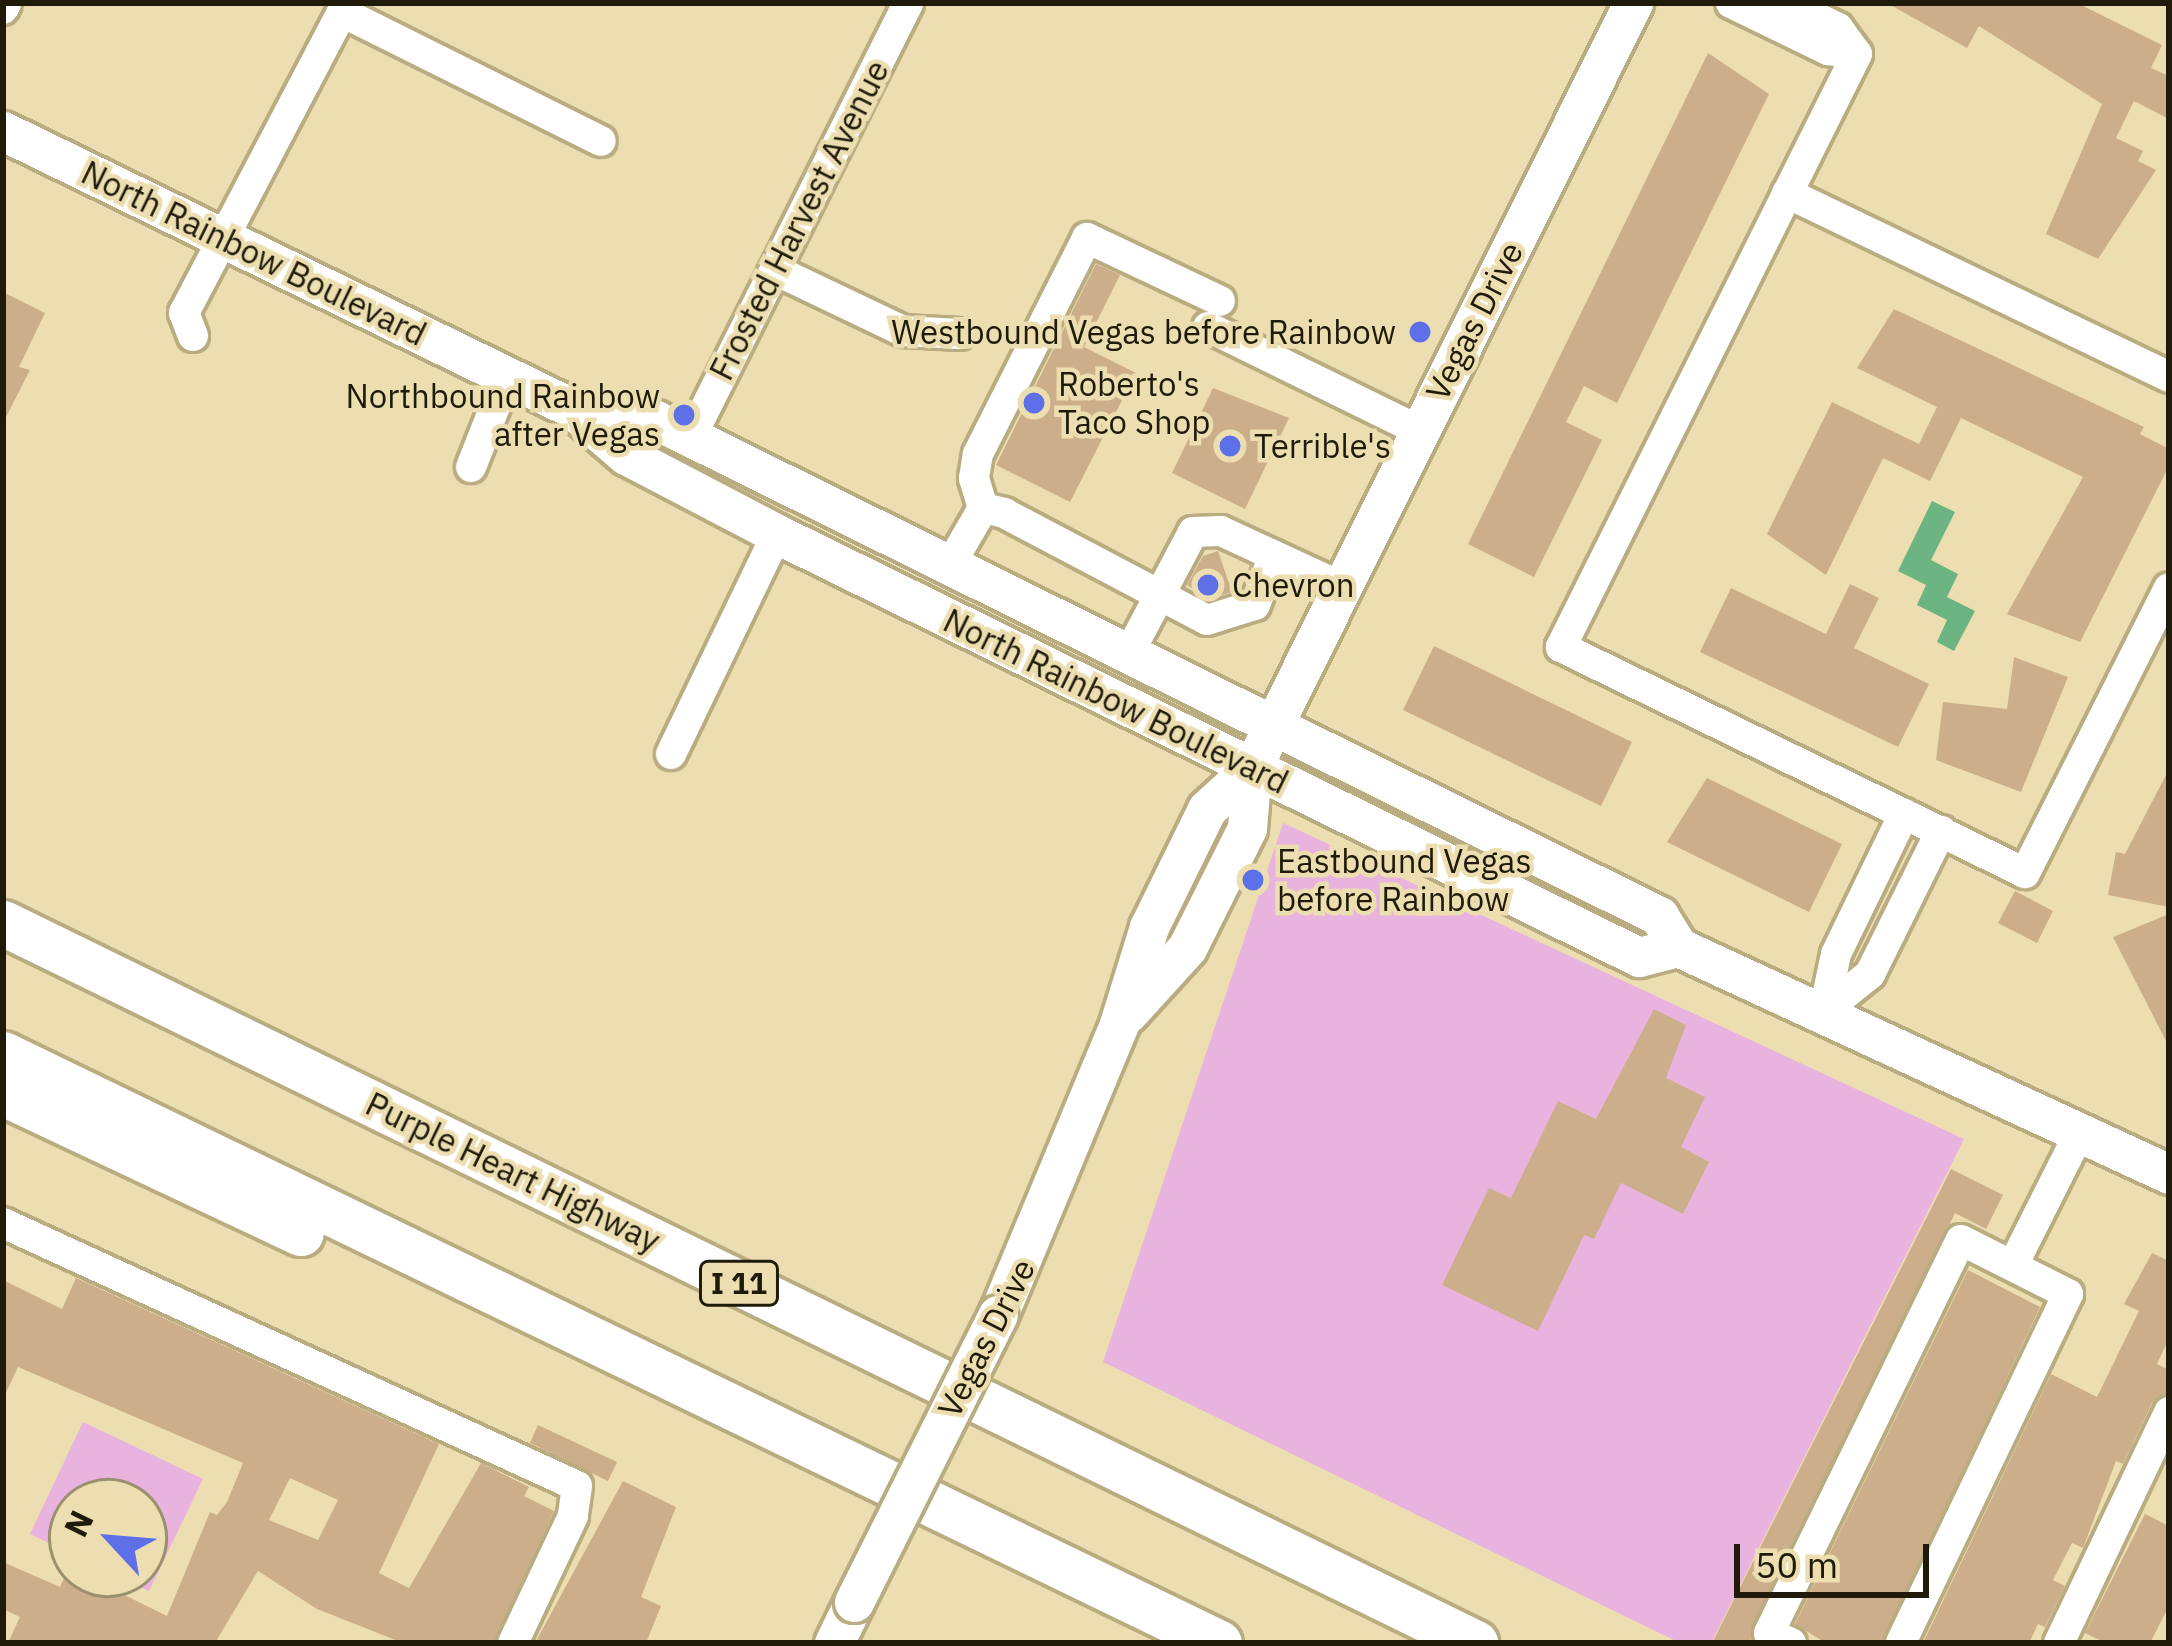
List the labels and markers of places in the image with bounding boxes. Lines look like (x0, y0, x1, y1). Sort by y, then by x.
place label: Westbound Vegas before Rainbow (891, 312, 1396, 352)
marker: Westbound Vegas before Rainbow (1407, 319, 1433, 345)
place label: Roberto's Taco Shop (1058, 364, 1210, 442)
place label: Northbound Rainbow after Vegas (345, 376, 660, 454)
marker: Roberto's Taco Shop (1021, 390, 1047, 416)
marker: Northbound Rainbow after Vegas (671, 402, 697, 428)
place label: Terrible's (1254, 426, 1391, 466)
marker: Terrible's (1217, 433, 1243, 459)
place label: Chevron (1232, 565, 1354, 605)
marker: Chevron (1195, 572, 1221, 598)
place label: Eastbound Vegas before Rainbow (1277, 841, 1532, 919)
marker: Eastbound Vegas before Rainbow (1240, 867, 1266, 893)

